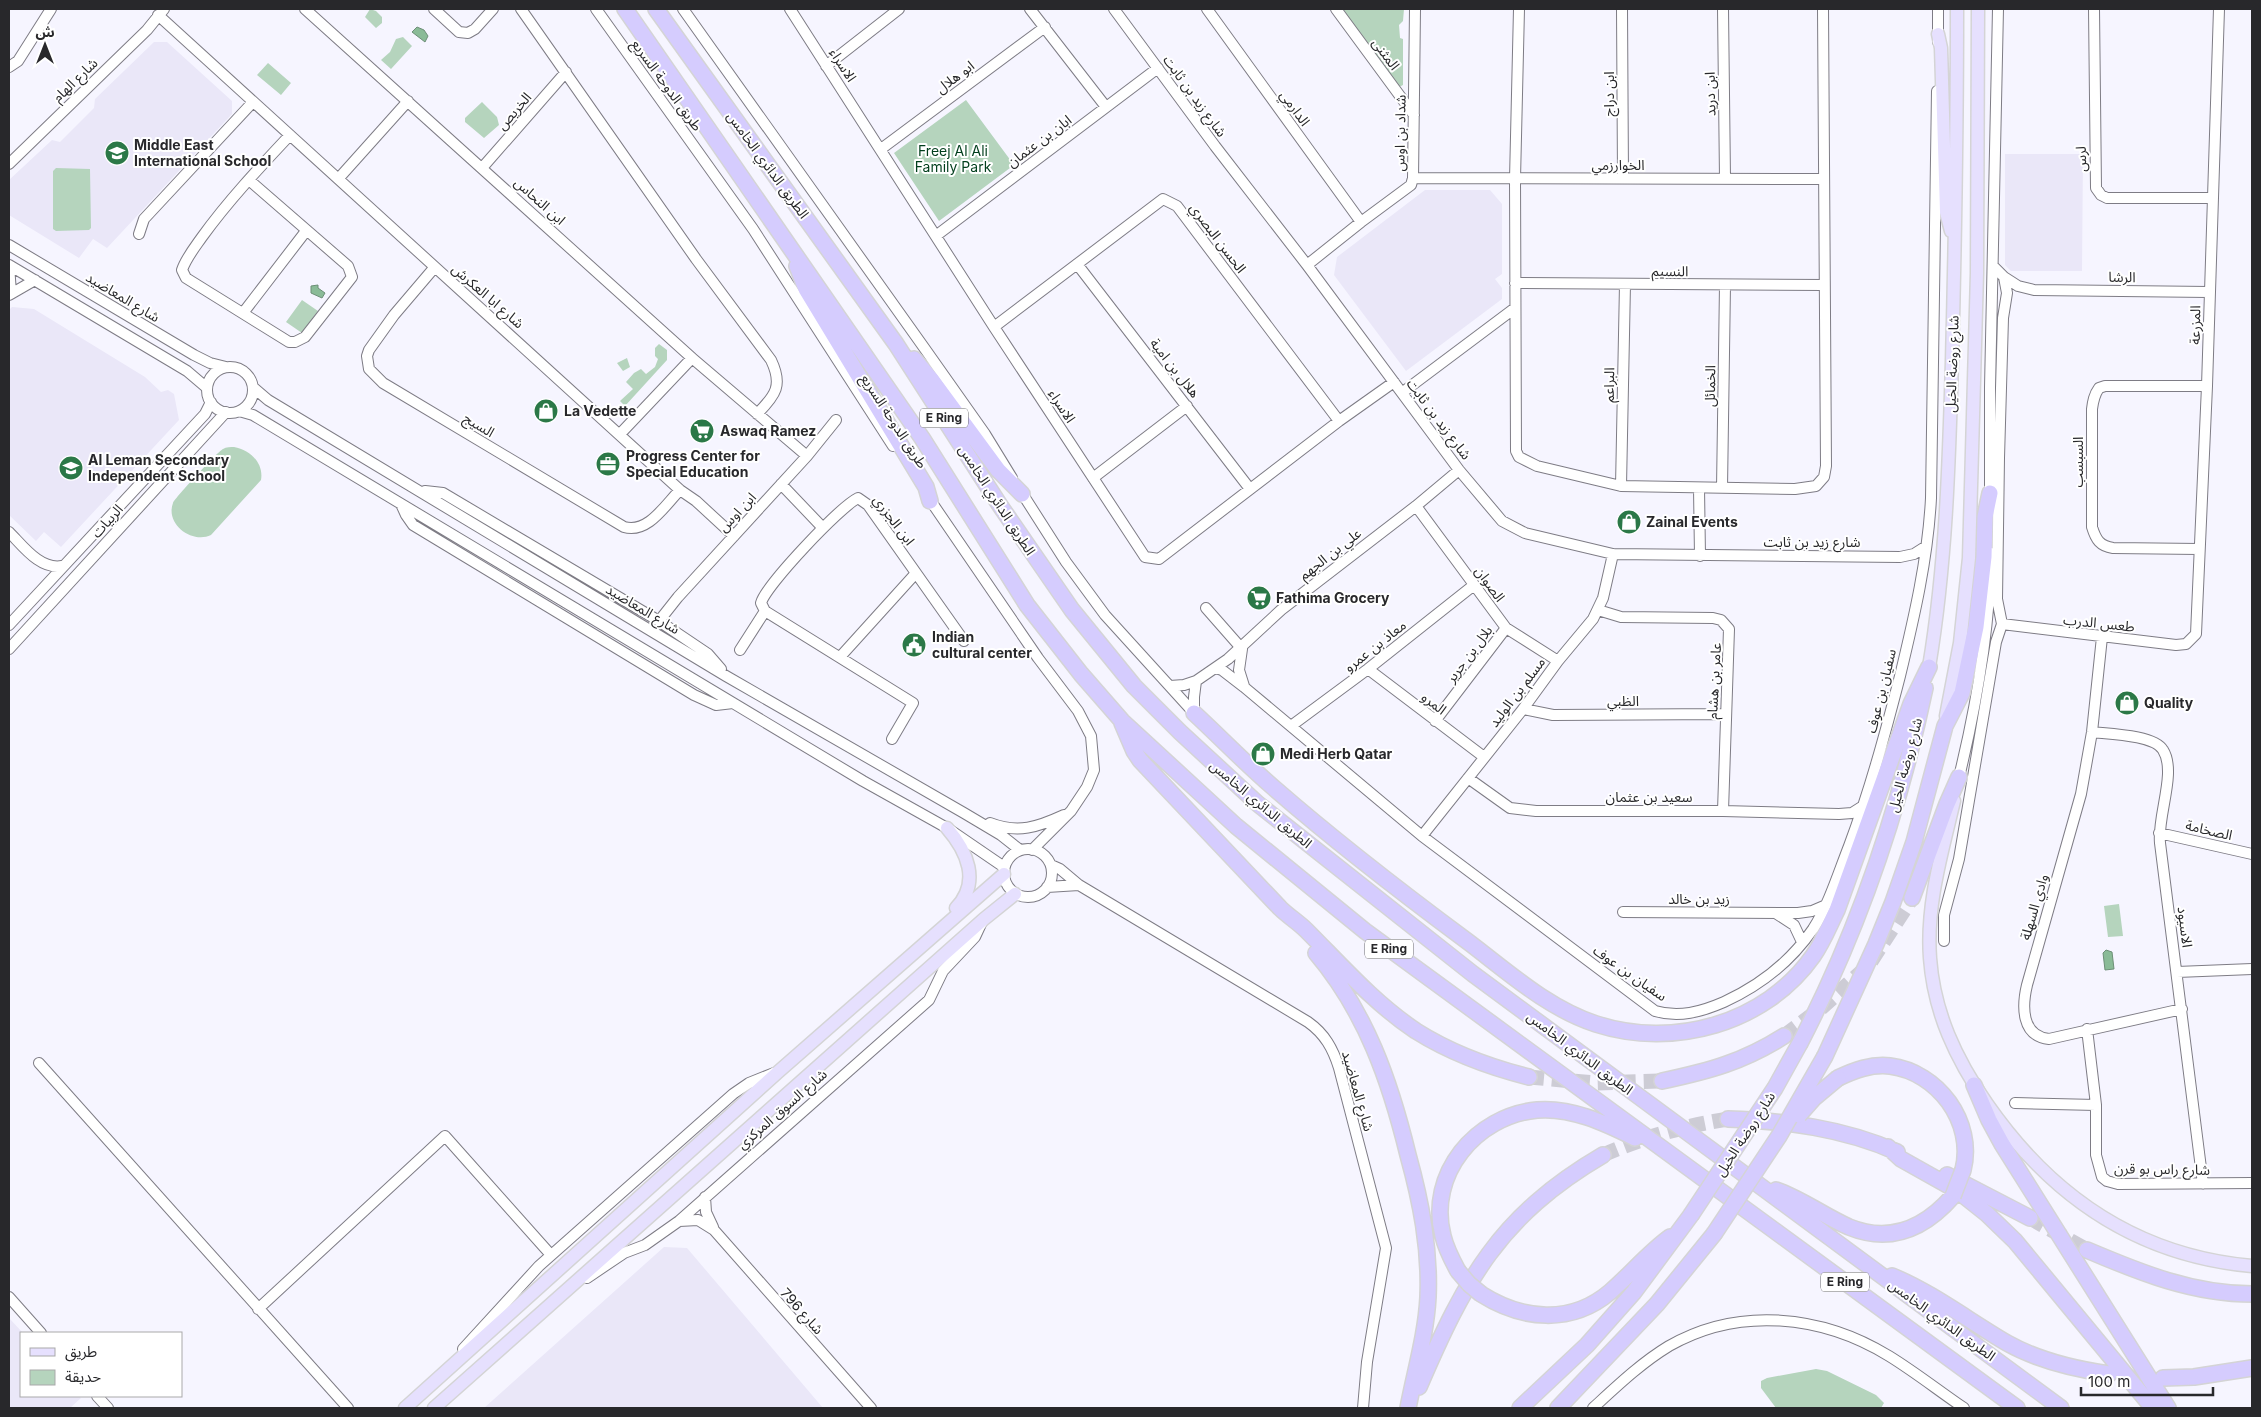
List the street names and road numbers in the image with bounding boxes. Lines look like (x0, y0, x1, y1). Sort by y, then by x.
street label: المثنى (1368, 34, 1404, 74)
street label: طريق الدوحة السريع (626, 35, 706, 136)
street label: الاسراء (825, 45, 861, 85)
street label: شارع زيد بن ثابت (1158, 52, 1231, 142)
street label: شارع الهام (49, 54, 103, 107)
street label: ابو هلال (932, 57, 978, 97)
street label: ابن دراج (1600, 72, 1620, 117)
street label: ابن دريد (1701, 72, 1719, 116)
street label: الدارمي (1274, 87, 1314, 131)
street label: الخريص (493, 88, 535, 134)
street label: شداد بن اوس (1390, 94, 1410, 172)
street label: الطريق الدائري الخامس (721, 108, 813, 223)
street label: ابان بن عثمان (1003, 111, 1075, 171)
street label: لرس (2072, 146, 2090, 172)
street label: الخوارزمي (1591, 156, 1645, 176)
street label: ابن النحاس (511, 173, 569, 229)
street label: الحسن البصري (1184, 199, 1250, 278)
street label: شارع ابا العكرش (447, 260, 528, 334)
street label: النسيم (1651, 262, 1689, 282)
street label: شارع المعاضيد (82, 268, 163, 328)
street label: الرشا (2108, 268, 2136, 286)
street label: المزرعة (2186, 305, 2204, 345)
street label: شارع روضة الخيل (1941, 315, 1965, 413)
street label: هلال بن امية (1146, 335, 1204, 401)
street label: الخمائل (1701, 365, 1719, 407)
street label: البراعم (1600, 367, 1620, 403)
street label: طريق الدوحة السريع (855, 370, 931, 473)
street label: شارع زيد بن ثابت (1401, 375, 1475, 464)
street label: الاسراء (1044, 386, 1080, 426)
road number: E Ring (920, 408, 968, 428)
street label: السيج (459, 409, 498, 443)
street label: السبسب (2069, 437, 2086, 487)
street label: الطريق الدائري الخامس (953, 441, 1039, 560)
street label: ابن اوس (714, 488, 760, 536)
street label: ابن الجزري (867, 491, 919, 550)
street label: الربيات (87, 500, 127, 542)
street label: علي بن الجهم (1295, 524, 1366, 586)
street label: شارع زيد بن ثابت (1764, 533, 1860, 553)
street label: الصوان (1471, 563, 1509, 605)
street label: شارع المعاضيد (602, 580, 683, 640)
street label: طعس الدرب (2062, 610, 2136, 636)
street label: معاذ بن عمرو (1340, 616, 1410, 676)
street label: بلال بن جرير (1441, 622, 1496, 687)
street label: عامر بن هشام (1703, 642, 1727, 720)
street label: سفيان بن عوف (1862, 647, 1900, 735)
street label: مسلم بن الوليد (1485, 653, 1551, 732)
street label: المرو (1418, 688, 1450, 718)
street label: الظبي (1607, 692, 1639, 712)
street label: شارع روضة الخيل (1884, 716, 1928, 815)
street label: الطريق الدائري الخامس (1205, 756, 1316, 854)
street label: سعيد بن عثمان (1606, 788, 1692, 806)
street label: الصخامة (2184, 816, 2234, 843)
street label: وادي السهلة (2016, 872, 2054, 943)
street label: زيد بن خالد (1668, 890, 1730, 908)
street label: الاسيود (2174, 906, 2196, 948)
road number: E Ring (1365, 940, 1413, 959)
street label: سفيان بن عوف (1590, 941, 1670, 1005)
street label: الطريق الدائري الخامس (1522, 1007, 1637, 1101)
street label: شارع المعاضيد (1336, 1049, 1378, 1134)
street label: شارع السوق المركزي (733, 1065, 832, 1155)
street label: شارع روضة الخيل (1711, 1088, 1781, 1181)
street label: شارع راس بو قرن (2114, 1159, 2210, 1181)
road number: E Ring (1821, 1272, 1869, 1291)
street label: الطريق الدائري الخامس (1884, 1275, 1999, 1367)
street label: شارع 796 (775, 1284, 828, 1339)

